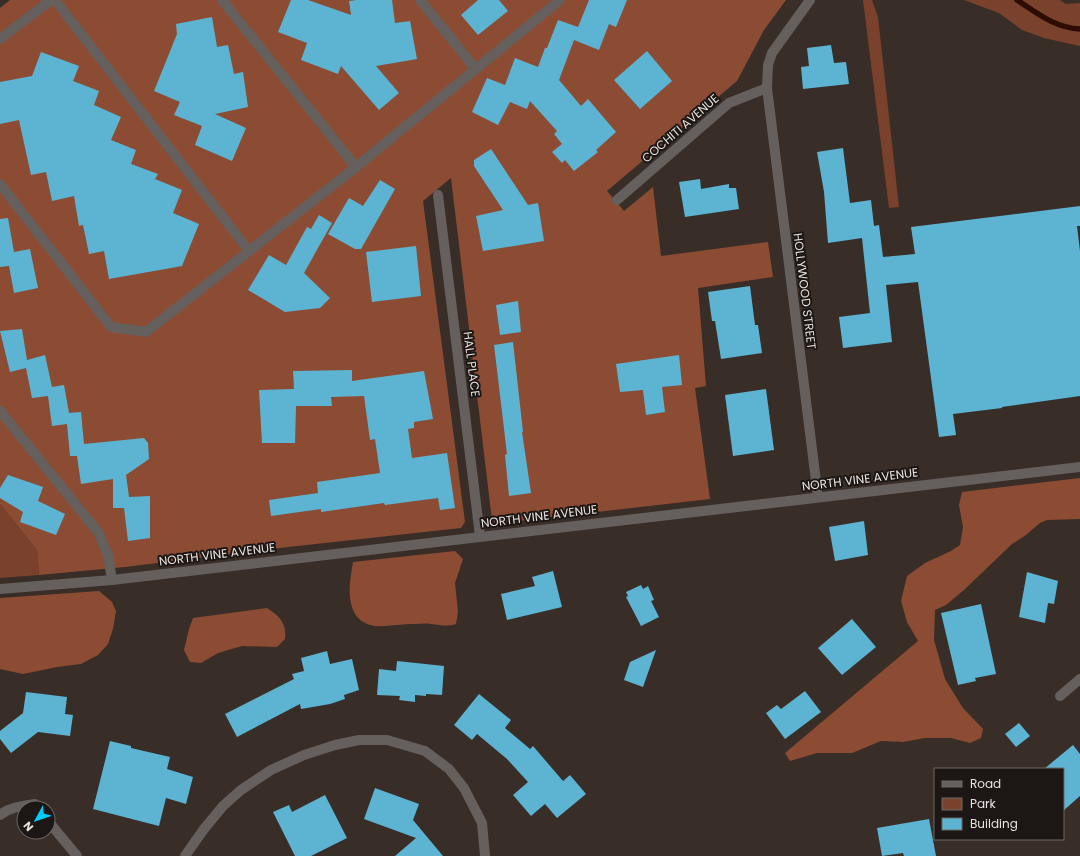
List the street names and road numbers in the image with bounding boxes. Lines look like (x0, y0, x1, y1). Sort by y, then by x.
street label: COCHITI AVENUE (638, 90, 722, 166)
street label: HOLLYWOOD STREET (789, 232, 821, 351)
street label: HALL PLACE (460, 330, 484, 398)
street label: NORTH VINE AVENUE (801, 463, 919, 495)
street label: NORTH VINE AVENUE (480, 500, 598, 532)
street label: NORTH VINE AVENUE (158, 538, 276, 570)

